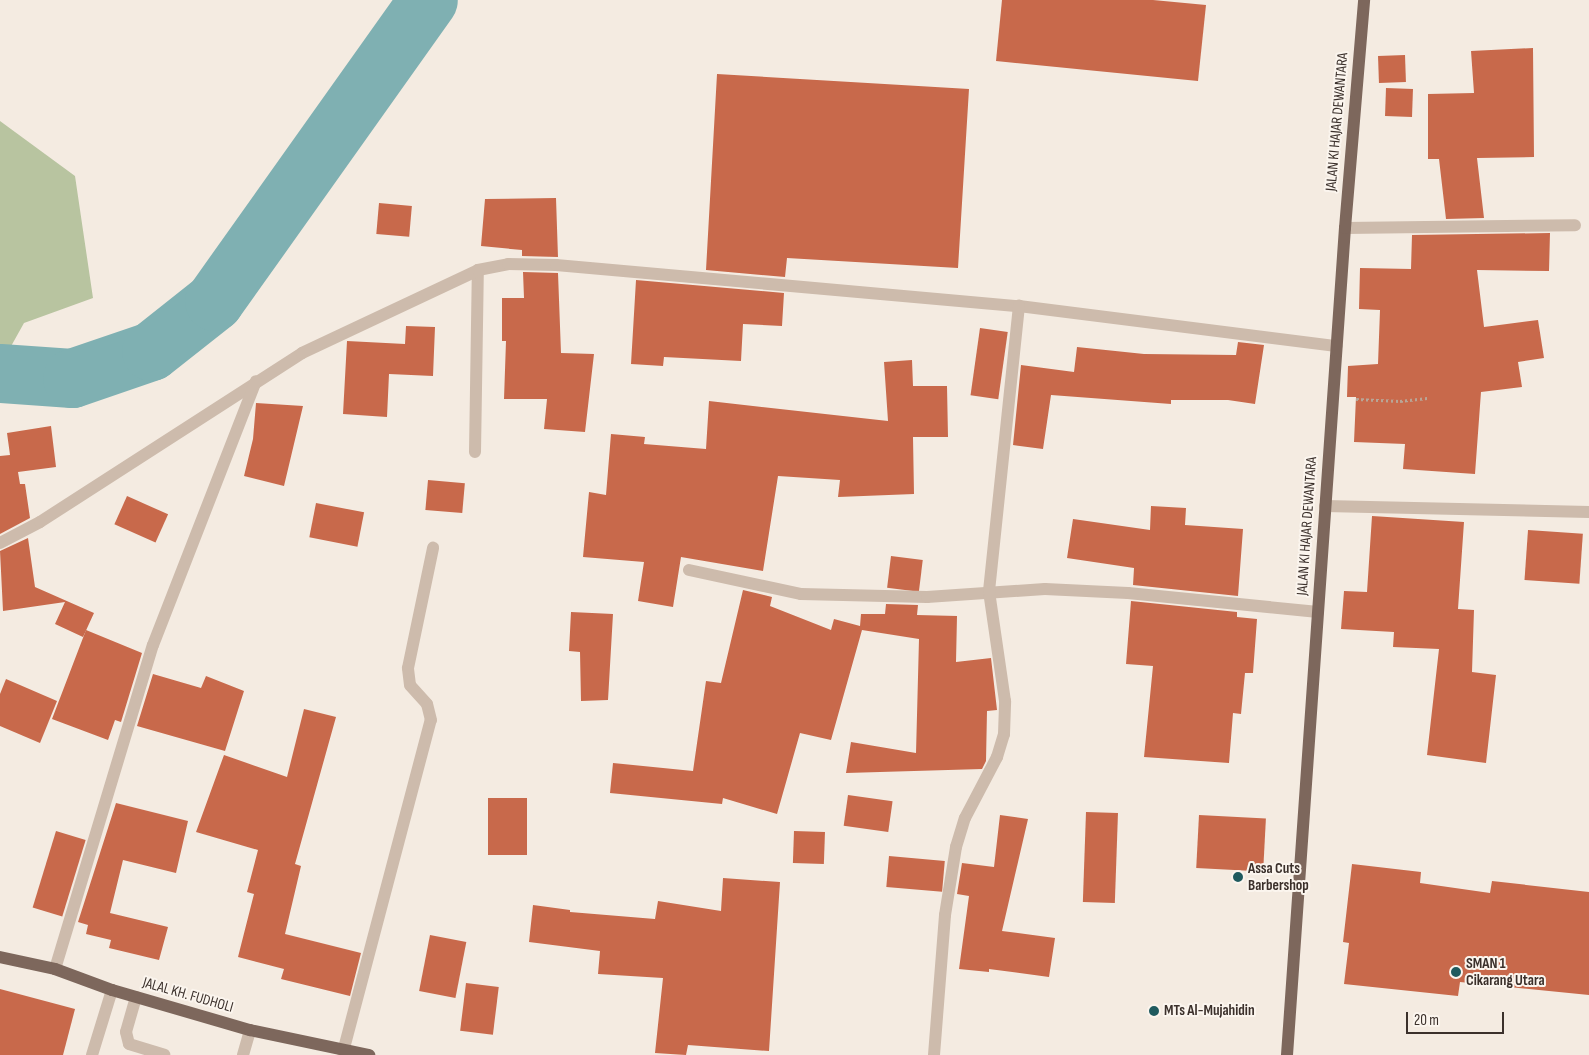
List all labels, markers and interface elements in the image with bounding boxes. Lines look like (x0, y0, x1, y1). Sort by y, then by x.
street label: JALAN KI HAJAR DEWANTARA (1322, 52, 1352, 192)
street label: JALAN KI HAJAR DEWANTARA (1293, 456, 1321, 596)
place label: Assa Cuts Barbershop (1248, 859, 1309, 894)
marker: Assa Cuts Barbershop (1232, 871, 1244, 883)
place label: SMAN 1 Cikarang Utara (1466, 954, 1545, 989)
marker: SMAN 1 Cikarang Utara (1450, 966, 1462, 978)
street label: JALAL KH. FUDHOLI (141, 973, 235, 1017)
place label: MTs Al-Mujahidin (1164, 1002, 1255, 1020)
scale bar (1409, 1002, 1506, 1034)
marker: MTs Al-Mujahidin (1148, 1005, 1160, 1017)
text: 20 m (1414, 1011, 1439, 1030)

